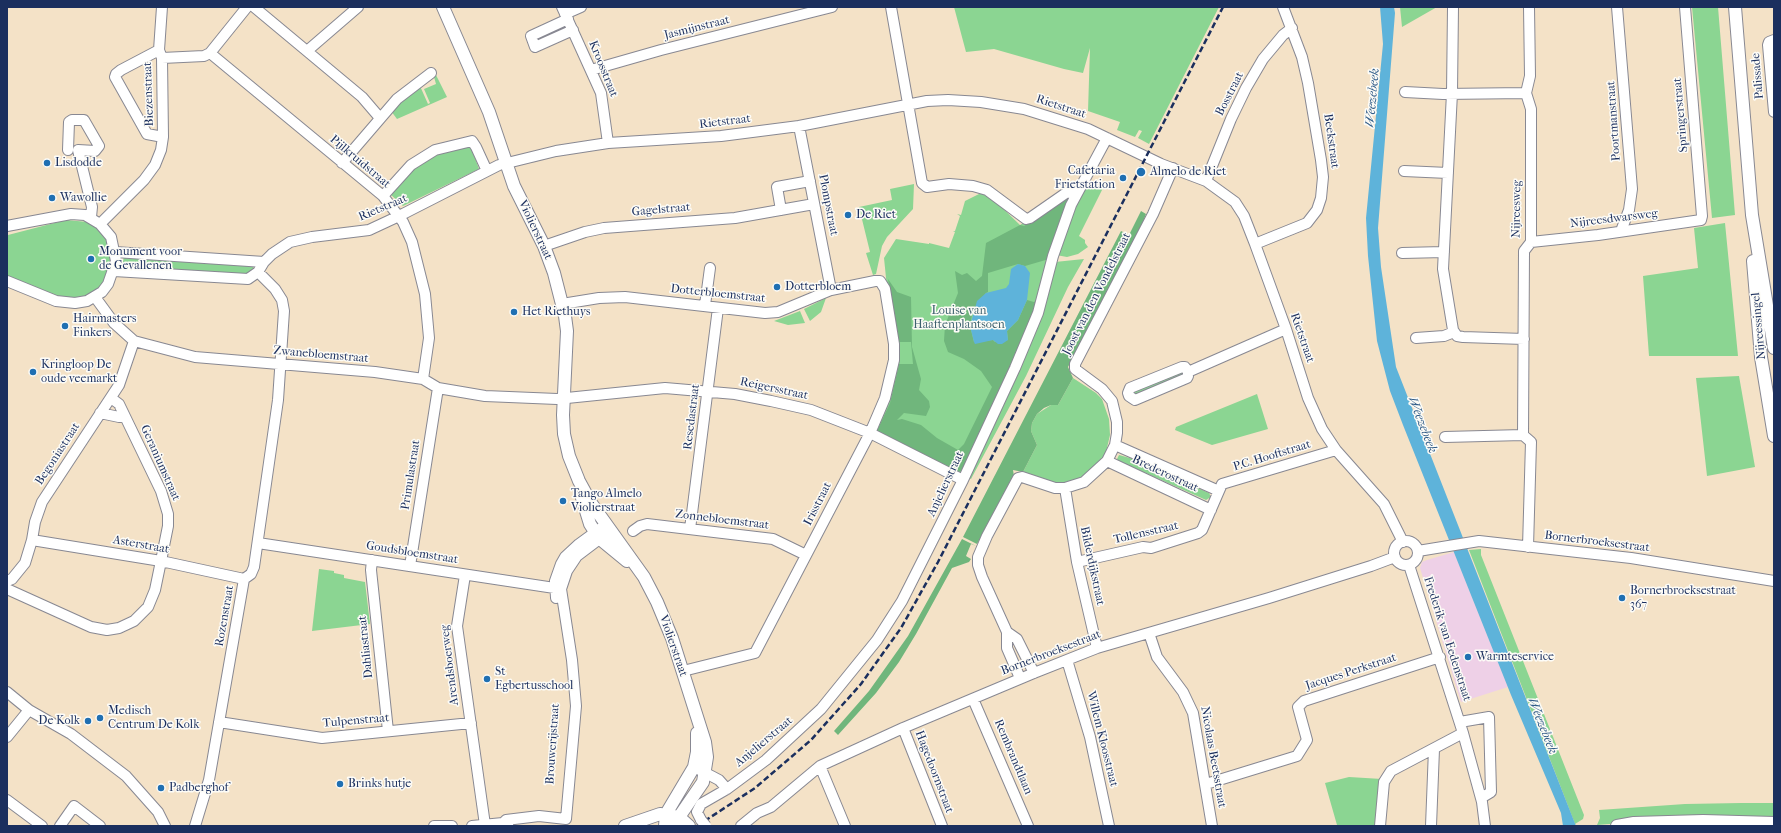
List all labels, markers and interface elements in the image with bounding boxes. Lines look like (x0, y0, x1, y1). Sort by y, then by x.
street label: Jasmijnstraat (663, 13, 731, 43)
street label: Kroosstraat (585, 39, 621, 99)
street label: Palissade (1749, 52, 1767, 100)
street label: Biezenstraat (141, 61, 157, 127)
water label: Weezebeek (1363, 68, 1383, 128)
street label: Bosstraat (1213, 70, 1247, 118)
street label: Springerstraat (1671, 77, 1691, 153)
street label: Poortmanstraat (1604, 80, 1624, 162)
street label: Rietstraat (1034, 92, 1088, 122)
street label: Rietstraat (699, 112, 751, 132)
street label: Beekstraat (1320, 113, 1342, 169)
street label: Pijlkruidstraat (327, 133, 393, 191)
place label: Lisdodde (55, 156, 102, 170)
marker: Lisdodde (42, 158, 52, 168)
place label: Cafetaria Frietstation (1055, 164, 1115, 192)
place label: Almelo de Riet (1150, 165, 1226, 179)
marker: Almelo de Riet (1135, 166, 1147, 178)
street label: Plompstraat (815, 173, 841, 237)
marker: Cafetaria Frietstation (1118, 173, 1128, 183)
street label: Nijreesweg (1509, 180, 1525, 238)
place label: Wawollie (60, 191, 107, 205)
street label: Rietstraat (356, 191, 410, 225)
marker: Wawollie (47, 193, 57, 203)
street label: Violierstraat (515, 198, 555, 262)
street label: Gagelstraat (631, 200, 691, 220)
street label: Nijreesdwarsweg (1569, 206, 1659, 232)
place label: De Riet (856, 208, 896, 222)
marker: De Riet (843, 210, 853, 220)
street label: Joost van den Vondelstraat (1060, 230, 1134, 358)
place label: Monument voor de Gevallenen (99, 245, 182, 273)
marker: Monument voor de Gevallenen (86, 254, 96, 264)
place label: Dotterbloem (785, 280, 851, 294)
street label: Dotterbloemstraat (670, 282, 766, 306)
marker: Dotterbloem (772, 282, 782, 292)
street label: Nijreessingel (1749, 292, 1769, 360)
park label: Louise van Haaftenplantsoen (913, 304, 1005, 332)
place label: Het Riethuys (522, 305, 591, 319)
marker: Het Riethuys (509, 307, 519, 317)
street label: Rietstraat (1287, 311, 1317, 365)
place label: Hairmasters Finkers (73, 312, 136, 340)
marker: Hairmasters Finkers (60, 321, 70, 331)
street label: Zwanebloemstraat (273, 344, 369, 366)
place label: Kringloop De oude veemarkt (41, 358, 117, 386)
marker: Kringloop De oude veemarkt (28, 367, 38, 377)
street label: Reigersstraat (739, 375, 809, 403)
street label: Resedastraat (681, 383, 703, 451)
water label: Weezebeek (1404, 394, 1440, 456)
street label: Begoniastraat (33, 420, 83, 488)
street label: Geraniumstraat (137, 423, 183, 503)
street label: P.C. Hooftstraat (1232, 437, 1312, 475)
street label: Primulastraat (398, 439, 424, 511)
street label: Anjelierstraat (925, 449, 967, 519)
street label: Brederostraat (1130, 452, 1200, 496)
street label: Irisstraat (801, 480, 835, 528)
place label: Tango Almelo Violierstraat (571, 487, 642, 515)
marker: Tango Almelo Violierstraat (558, 496, 568, 506)
street label: Zonnebloemstraat (674, 507, 770, 533)
street label: Tollensstraat (1112, 519, 1180, 547)
street label: Bilderdijkstraat (1077, 525, 1107, 607)
street label: Bornerbroeksestraat (1544, 528, 1650, 556)
street label: Asterstraat (112, 533, 170, 557)
street label: Goudsbloemstraat (365, 539, 459, 567)
street label: Frederik van Eedenstraat (1420, 575, 1474, 703)
street label: Rozenstraat (213, 584, 237, 648)
place label: Bornerbroeksestraat 367 (1630, 584, 1736, 612)
marker: Bornerbroeksestraat 367 (1617, 593, 1627, 603)
street label: Violierstraat (656, 613, 690, 679)
street label: Dahliastraat (356, 615, 376, 679)
street label: Arendsboerweg (438, 624, 462, 706)
street label: Bornerbroeksestraat (999, 627, 1103, 679)
place label: Warmteservice (1476, 650, 1554, 664)
street label: Jacques Perkstraat (1304, 651, 1398, 693)
marker: Warmteservice (1463, 652, 1473, 662)
place label: St Egbertusschool (495, 665, 573, 693)
marker: St Egbertusschool (482, 674, 492, 684)
street label: Willem Kloosstraat (1083, 690, 1121, 788)
water label: Weezebeek (1524, 696, 1560, 756)
street label: Brouwerijstraat (543, 703, 563, 785)
place label: Medisch Centrum De Kolk (108, 704, 199, 732)
street label: Nicolaas Beetsstraat (1197, 705, 1229, 809)
street label: Tulpenstraat (322, 711, 390, 731)
marker: Medisch Centrum De Kolk (95, 713, 105, 723)
place label: De Kolk (38, 714, 80, 728)
street label: Anjelierstraat (732, 714, 796, 770)
marker: De Kolk (83, 716, 93, 726)
street label: Rembrandtlaan (991, 717, 1035, 797)
street label: Hagedoornstraat (912, 729, 956, 815)
place label: Brinks hutje (348, 777, 411, 791)
marker: Brinks hutje (335, 779, 345, 789)
place label: Padberghof (169, 781, 229, 795)
marker: Padberghof (156, 783, 166, 793)

